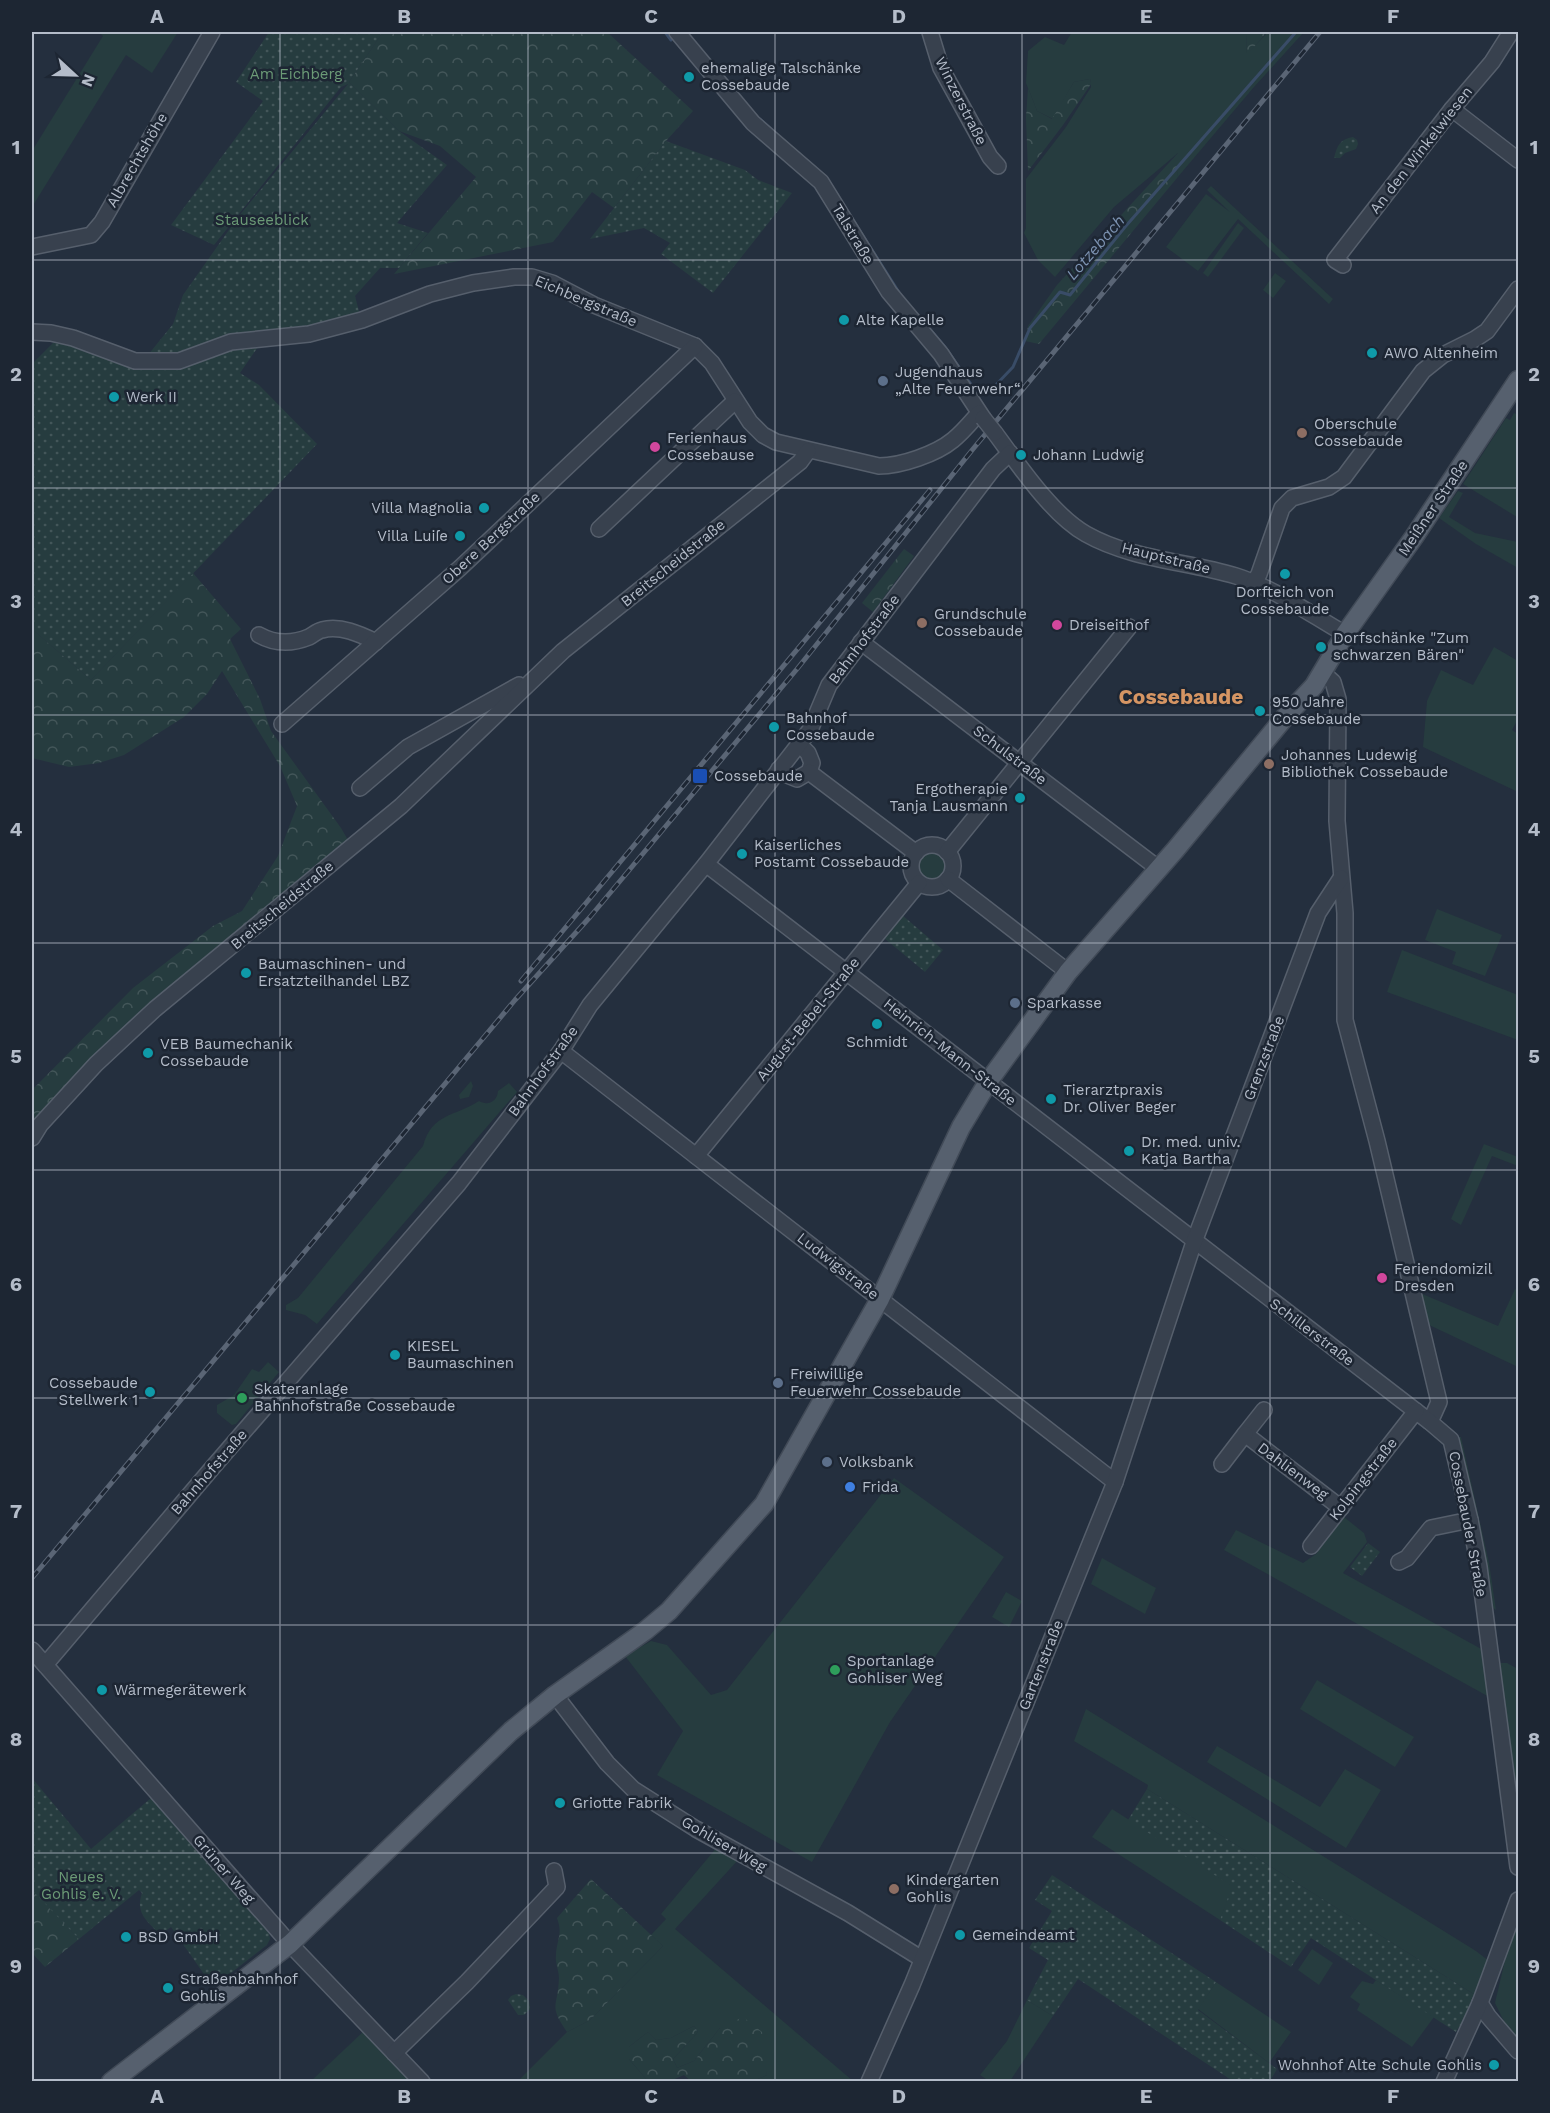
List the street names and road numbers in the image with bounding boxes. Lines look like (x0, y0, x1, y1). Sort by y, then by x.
street label: Winzerstraße (931, 54, 991, 148)
street label: An den Winkelwiesen (1366, 83, 1476, 217)
street label: Albrechtshöhe (103, 109, 171, 211)
street label: Talstraße (828, 201, 878, 267)
street label: Eichbergstraße (532, 271, 640, 331)
street label: Meißner Straße (1394, 457, 1472, 559)
street label: Obere Bergstraße (438, 488, 544, 588)
street label: Breitscheidstraße (617, 515, 729, 611)
street label: Hauptstraße (1120, 538, 1212, 578)
street label: Bahnhofstraße (824, 591, 904, 687)
street label: Schulstraße (970, 721, 1050, 789)
street label: Breitscheidstraße (227, 857, 337, 953)
street label: August-Bebel-Straße (753, 954, 863, 1084)
street label: Heinrich-Mann-Straße (880, 995, 1020, 1109)
street label: Grenzstraße (1240, 1013, 1288, 1103)
street label: Bahnhofstraße (504, 1022, 582, 1120)
street label: Ludwigstraße (794, 1229, 882, 1303)
street label: Schillerstraße (1266, 1294, 1358, 1370)
street label: Bahnhofstraße (167, 1426, 251, 1518)
street label: Kolpingstraße (1325, 1434, 1401, 1524)
street label: Dahlienweg (1254, 1439, 1332, 1503)
street label: Cossebauder Straße (1445, 1450, 1491, 1598)
street label: Gartenstraße (1015, 1617, 1067, 1713)
street label: Gohliser Weg (678, 1812, 770, 1876)
street label: Grüner Weg (189, 1831, 259, 1907)

